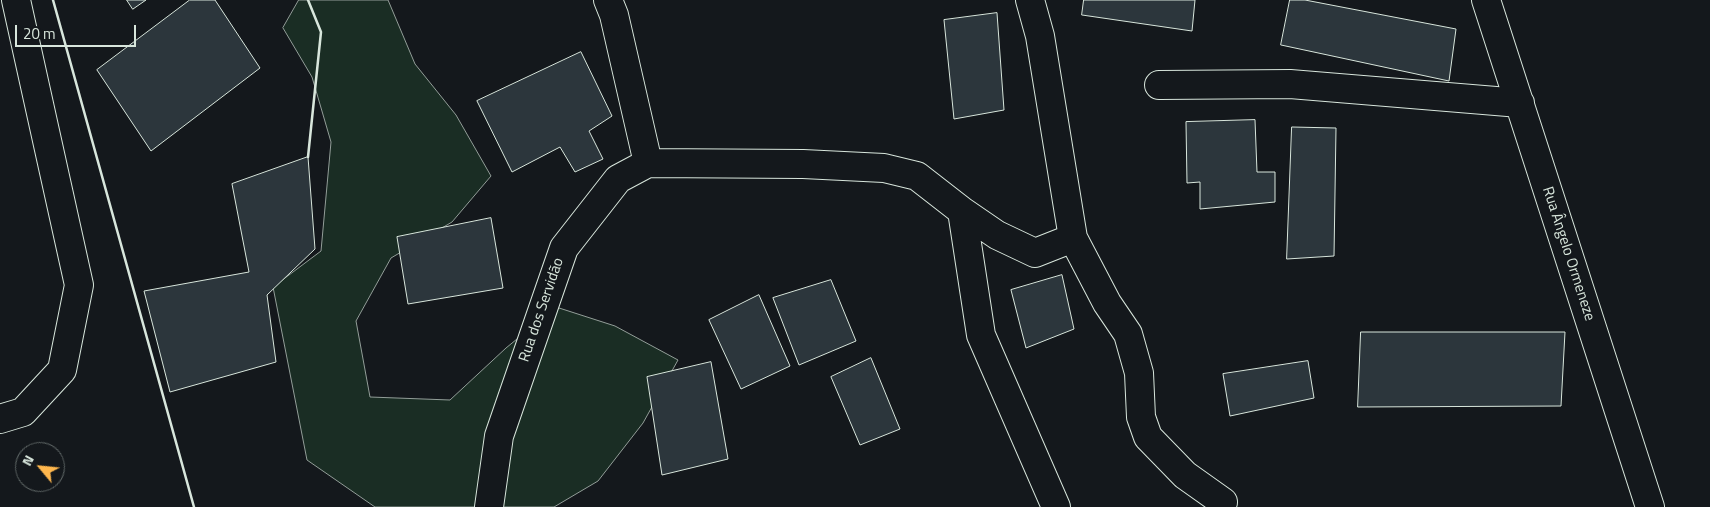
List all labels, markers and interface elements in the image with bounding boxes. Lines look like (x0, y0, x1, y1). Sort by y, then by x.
scale bar (18, 15, 139, 47)
text: 20 m (23, 22, 56, 45)
street label: Rua Ângelo Ormeneze (1538, 185, 1598, 323)
street label: Rua dos Servidão (516, 256, 568, 364)
north arrow (15, 442, 65, 492)
text: N (16, 451, 39, 469)

